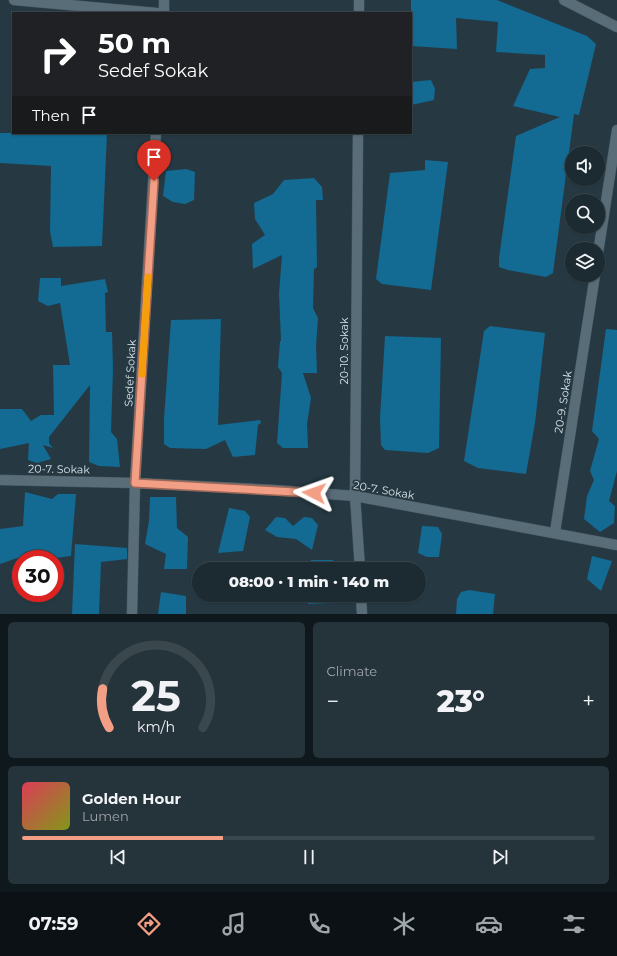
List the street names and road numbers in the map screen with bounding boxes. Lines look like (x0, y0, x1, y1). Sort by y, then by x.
street label: 20-10. Sokak (337, 317, 351, 385)
street label: Sedef Sokak (121, 339, 139, 407)
street label: 20-9. Sokak (551, 369, 575, 434)
street label: 20-7. Sokak (28, 461, 91, 477)
street label: 20-7. Sokak (352, 478, 416, 502)

